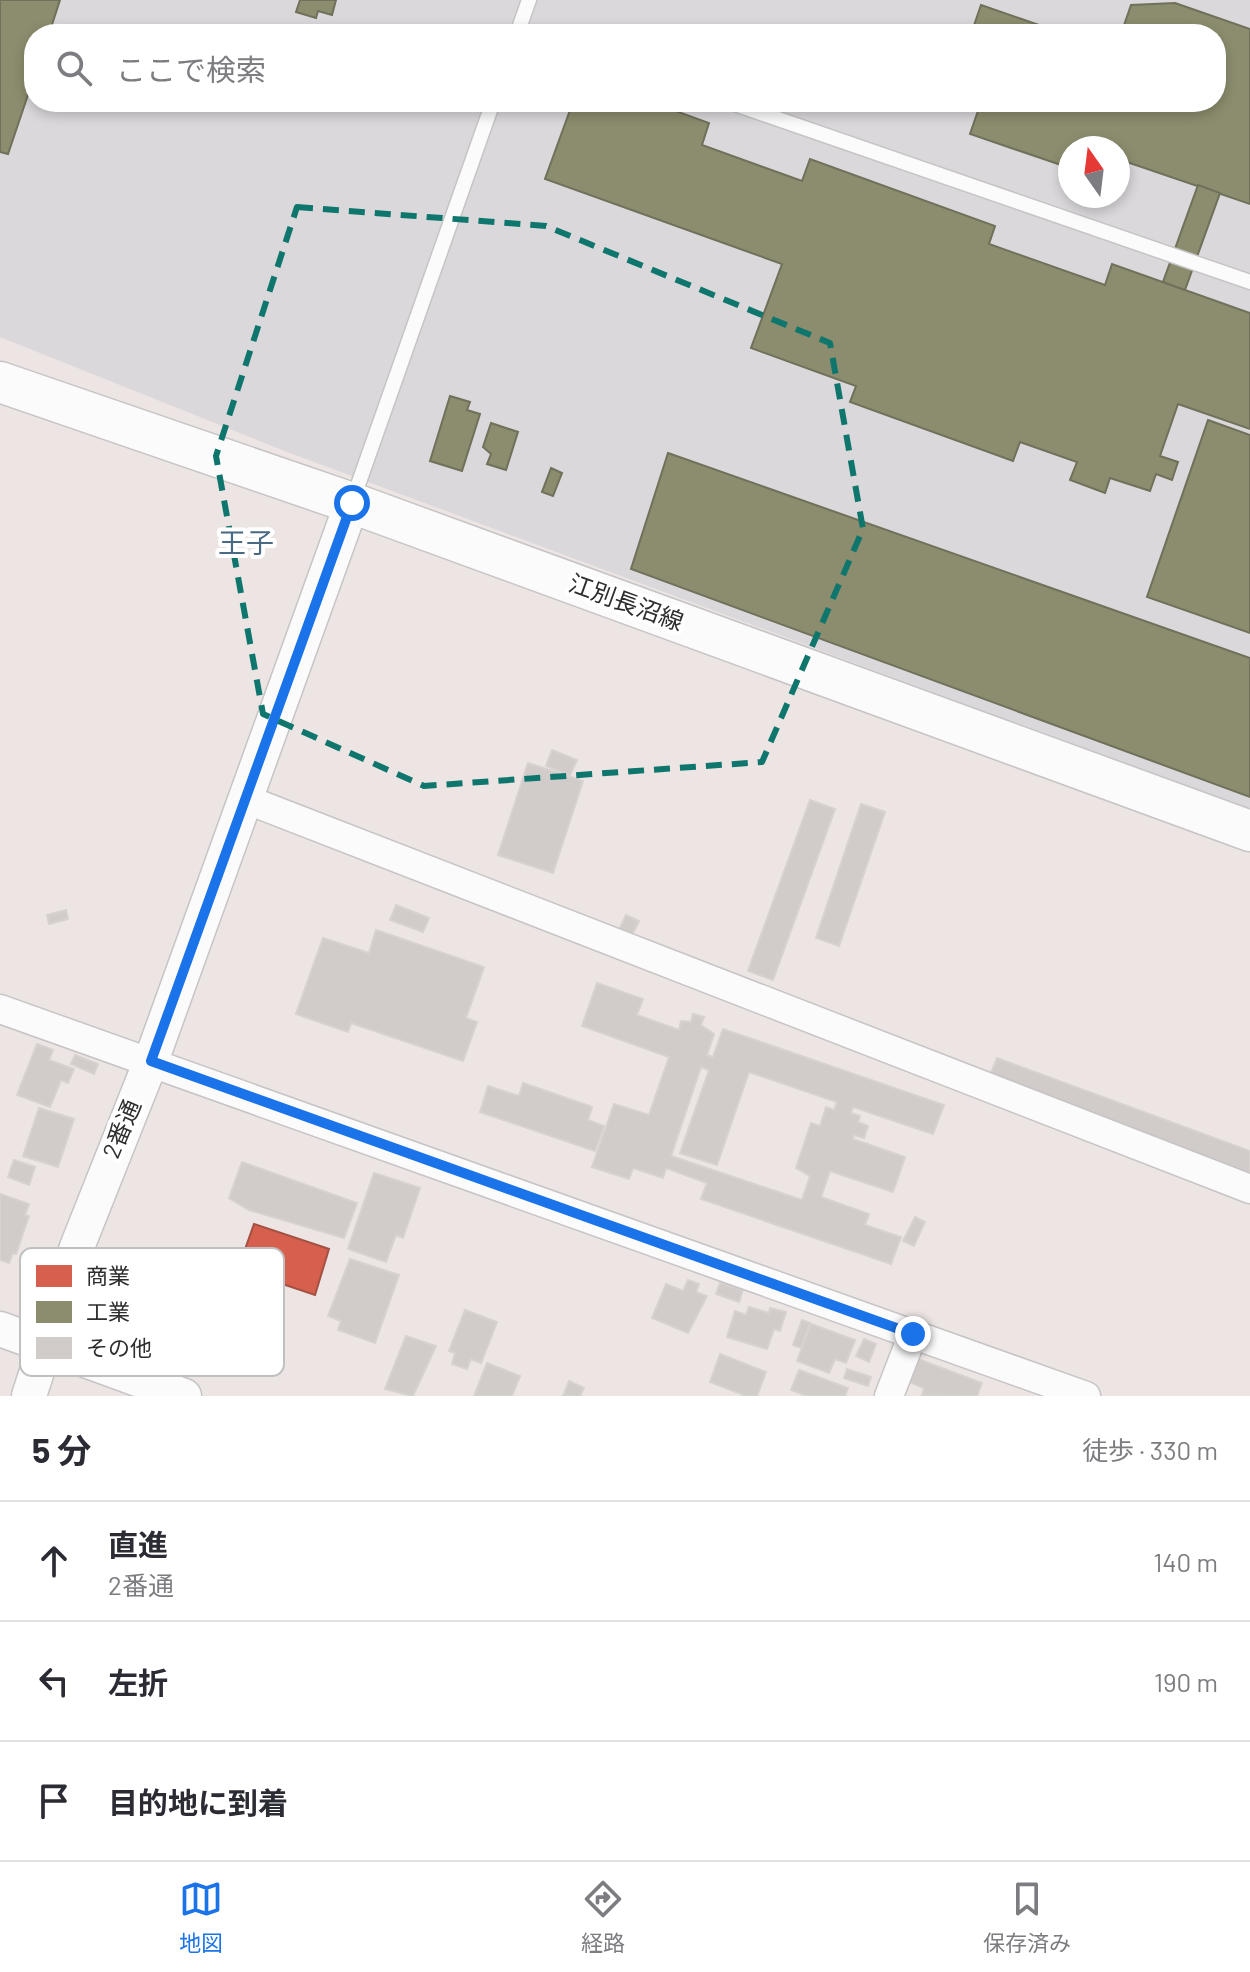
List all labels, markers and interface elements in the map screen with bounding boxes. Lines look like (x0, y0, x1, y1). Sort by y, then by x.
search box (24, 24, 1226, 112)
icon: search (52, 46, 96, 90)
text: ここで検索 (116, 51, 266, 87)
north arrow (1058, 136, 1130, 208)
route start (334, 485, 370, 521)
district label: 王子 (218, 525, 274, 559)
street label: 江別長沼線 (565, 567, 688, 636)
street label: 2番通 (95, 1095, 146, 1162)
legend (20, 1248, 284, 1376)
text: 商業 (86, 1262, 130, 1288)
text: 工業 (86, 1298, 130, 1324)
route end (895, 1316, 931, 1352)
text: その他 (86, 1334, 152, 1360)
text: 5 分 (32, 1429, 91, 1470)
text: 徒歩 · 330 m (1082, 1434, 1218, 1465)
text: 直進 (108, 1526, 168, 1562)
icon: ahead (32, 1539, 76, 1583)
text: 140 m (1153, 1546, 1218, 1577)
text: 2番通 (108, 1569, 174, 1600)
icon: left (32, 1659, 76, 1703)
text: 左折 (108, 1664, 168, 1700)
text: 190 m (1154, 1666, 1218, 1697)
icon: arrive (32, 1779, 76, 1823)
text: 目的地に到着 (108, 1784, 288, 1820)
tab: 地図 (179, 1877, 223, 1957)
tab: 経路 (581, 1877, 625, 1957)
tab: 保存済み (983, 1877, 1071, 1957)

